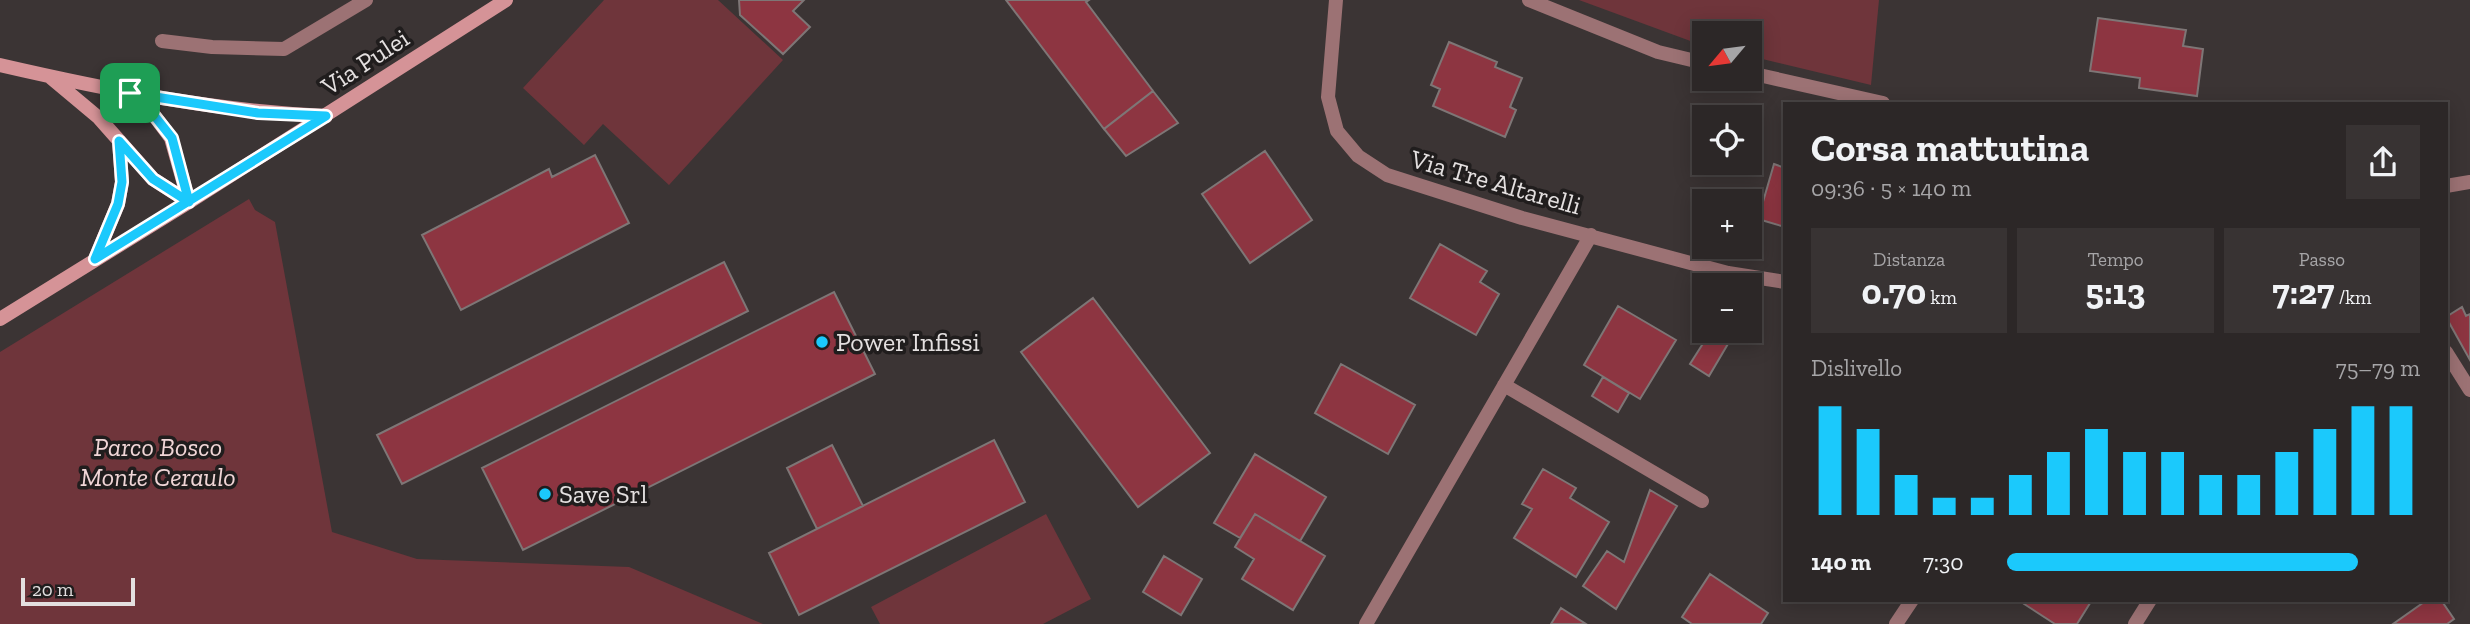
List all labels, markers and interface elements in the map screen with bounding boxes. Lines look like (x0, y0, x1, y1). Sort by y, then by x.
north arrow (1692, 21, 1762, 91)
map controls (1692, 21, 1762, 343)
street label: Via Pulei (314, 22, 415, 103)
pin (100, 63, 160, 123)
icon: arrive (111, 74, 149, 112)
button: locate (1692, 105, 1762, 175)
text: Corsa mattutina (1811, 125, 2089, 171)
button: share (2346, 125, 2420, 199)
street label: Via Tre Altarelli (1406, 142, 1585, 222)
text: 09:36 · 5 × 140 m (1811, 174, 1971, 202)
button: + (1692, 189, 1762, 259)
text: Distanza (1873, 248, 1945, 271)
text: Tempo (2087, 248, 2144, 271)
text: Passo (2299, 248, 2345, 271)
text: 0.70 (1862, 271, 1926, 313)
text: 5:13 (2086, 271, 2145, 313)
text: 7:27 (2272, 271, 2334, 313)
button: − (1692, 273, 1762, 343)
text: km (1926, 286, 1957, 309)
text: /km (2334, 286, 2371, 309)
place label: Power Infissi (836, 326, 980, 358)
marker: Power Infissi (814, 334, 830, 350)
text: Dislivello (1811, 354, 1902, 382)
text: 75–79 m (2336, 354, 2420, 382)
park label: Parco Bosco Monte Ceraulo (80, 431, 236, 493)
place label: Save Srl (559, 478, 647, 510)
marker: Save Srl (537, 486, 553, 502)
text: 140 m (1811, 548, 1871, 576)
text: 7:30 (1923, 548, 1963, 576)
scale bar (21, 575, 135, 607)
text: 20 m (32, 578, 73, 601)

